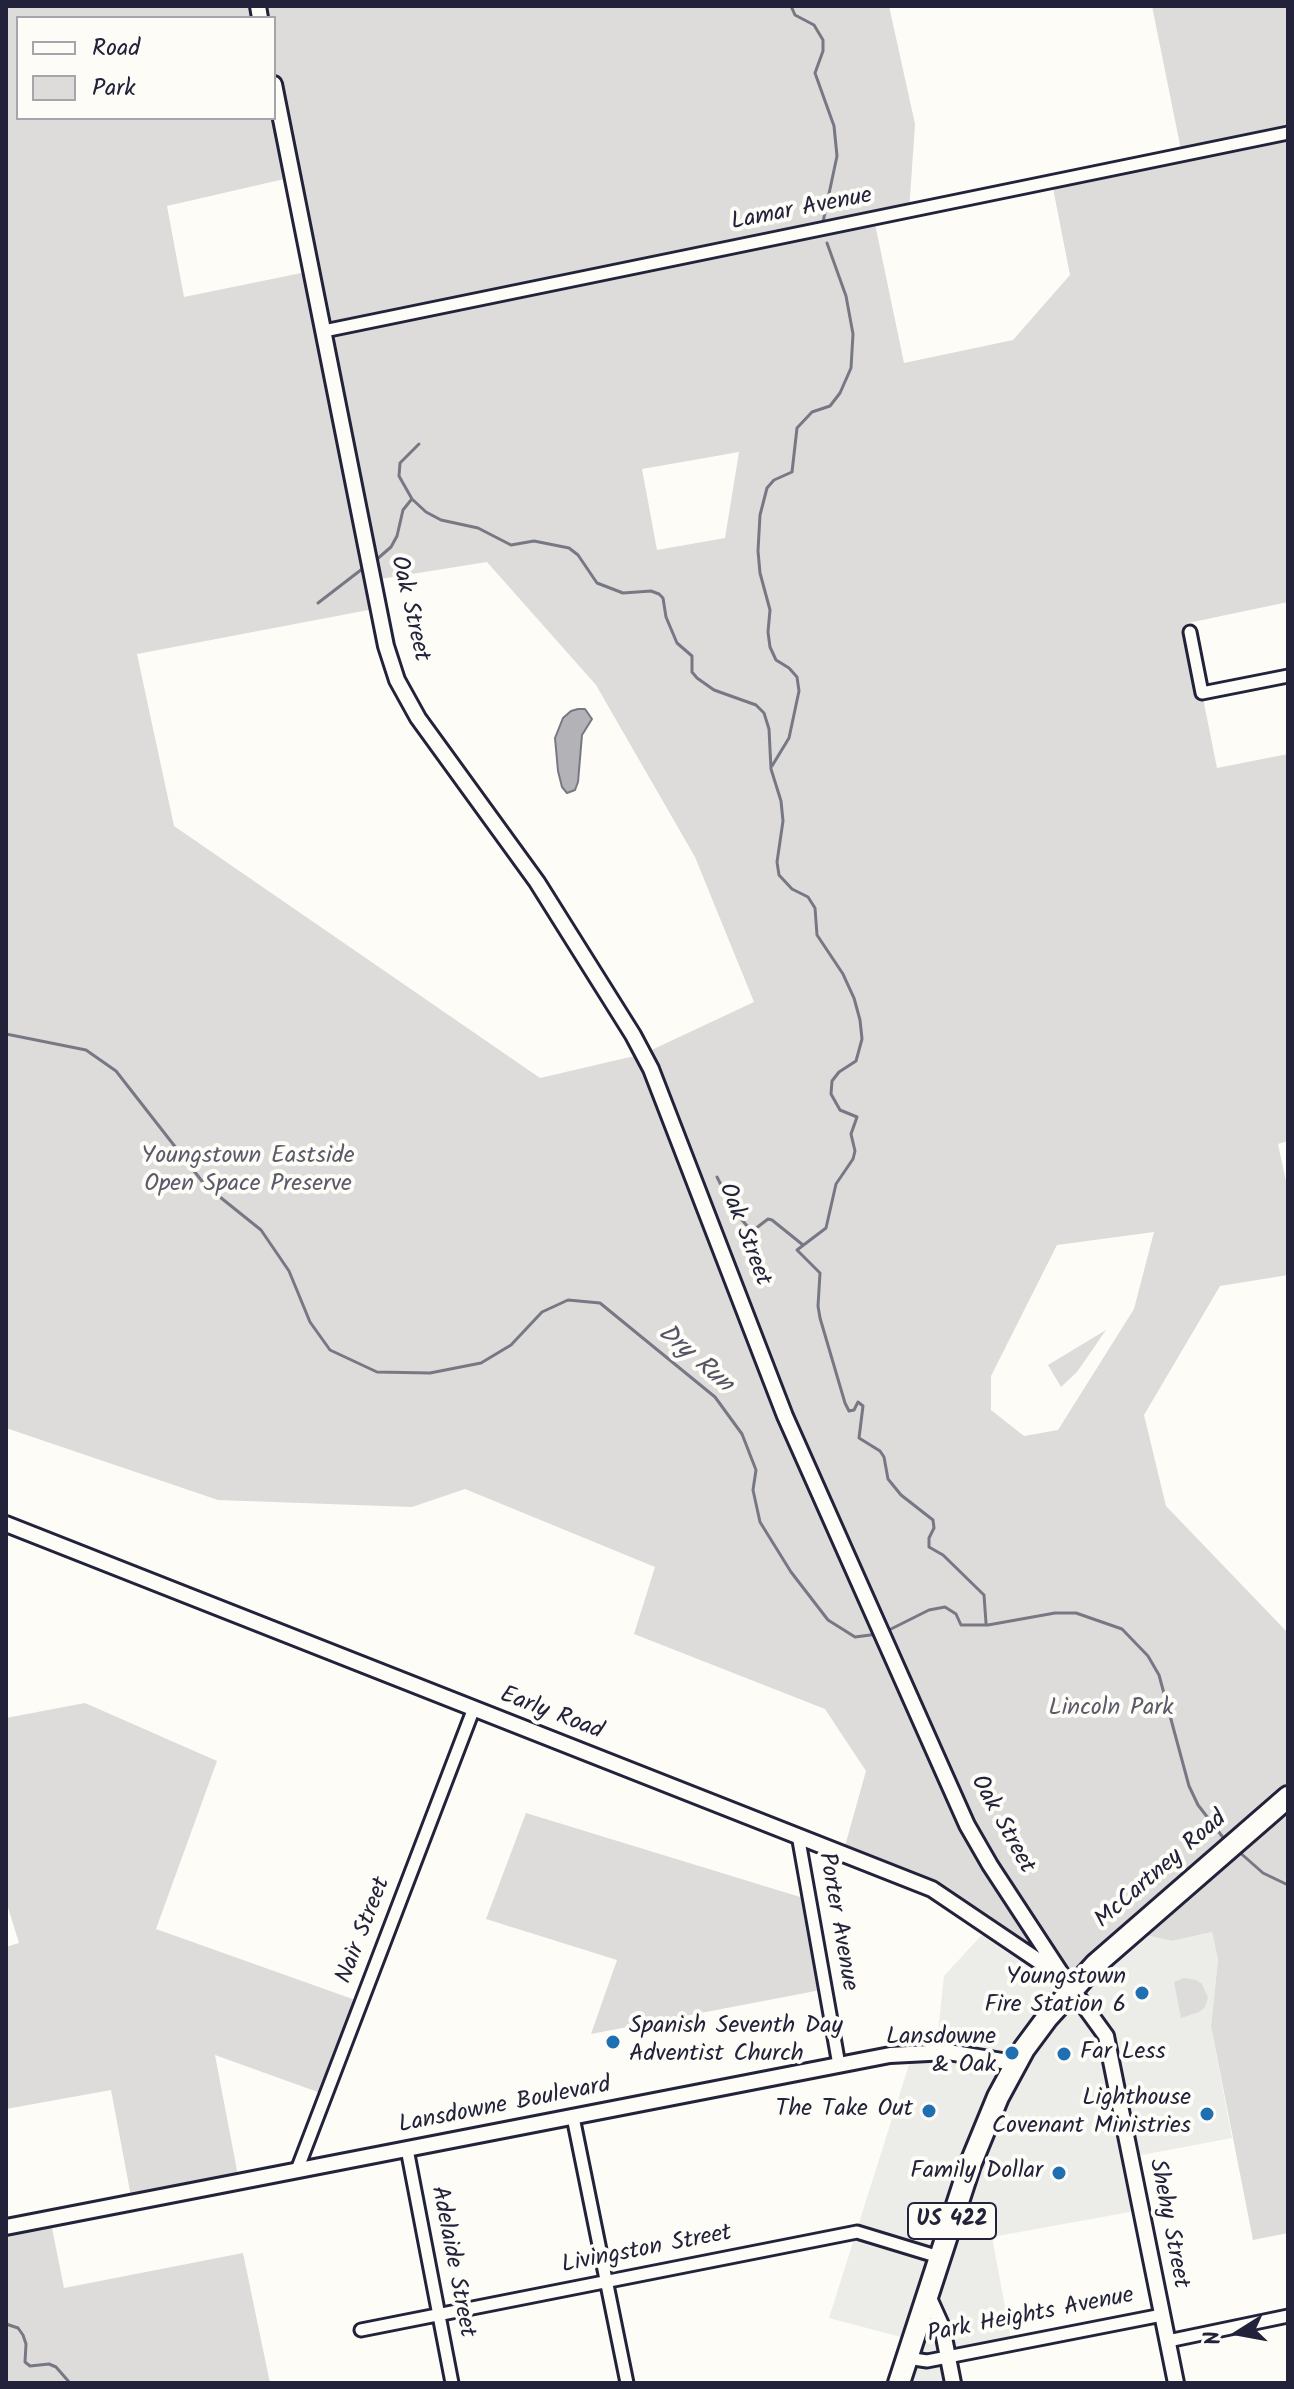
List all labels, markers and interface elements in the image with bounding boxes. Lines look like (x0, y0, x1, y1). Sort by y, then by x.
legend (16, 16, 276, 120)
text: Road (92, 29, 140, 68)
text: Park (92, 69, 136, 108)
street label: Lamar Avenue (729, 183, 875, 239)
street label: Oak Street (382, 553, 434, 665)
park label: Youngstown Eastside Open Space Preserve (142, 1144, 354, 1200)
street label: Oak Street (710, 1180, 776, 1290)
water label: Dry Run (650, 1319, 738, 1401)
street label: Early Road (495, 1682, 607, 1748)
park label: Lincoln Park (1049, 1696, 1173, 1724)
street label: Oak Street (962, 1771, 1040, 1879)
street label: McCartney Road (1090, 1806, 1234, 1936)
street label: Porter Avenue (810, 1850, 862, 1994)
street label: Nair Street (332, 1874, 398, 1988)
place label: Youngstown Fire Station 6 (984, 1965, 1126, 2021)
marker: Youngstown Fire Station 6 (1133, 1984, 1151, 2002)
place label: Spanish Seventh Day Adventist Church (629, 2014, 843, 2070)
place label: Lansdowne & Oak (886, 2025, 996, 2081)
marker: Spanish Seventh Day Adventist Church (604, 2033, 622, 2051)
place label: Far Less (1080, 2040, 1166, 2068)
marker: Lansdowne & Oak (1003, 2044, 1021, 2062)
marker: Far Less (1055, 2045, 1073, 2063)
street label: Lansdowne Boulevard (397, 2072, 613, 2142)
place label: Lighthouse Covenant Ministries (992, 2086, 1191, 2142)
place label: The Take Out (776, 2097, 913, 2125)
marker: The Take Out (920, 2102, 938, 2120)
marker: Lighthouse Covenant Ministries (1198, 2105, 1216, 2123)
street label: Shehy Street (1140, 2157, 1194, 2291)
place label: Family Dollar (910, 2159, 1043, 2187)
marker: Family Dollar (1050, 2164, 1068, 2182)
street label: Adelaide Street (422, 2184, 480, 2340)
road number: US 422 (908, 2203, 996, 2239)
street label: Livingston Street (560, 2220, 734, 2282)
street label: Park Heights Avenue (925, 2283, 1137, 2351)
north arrow (1198, 2293, 1278, 2373)
text: N (1195, 2328, 1232, 2348)

